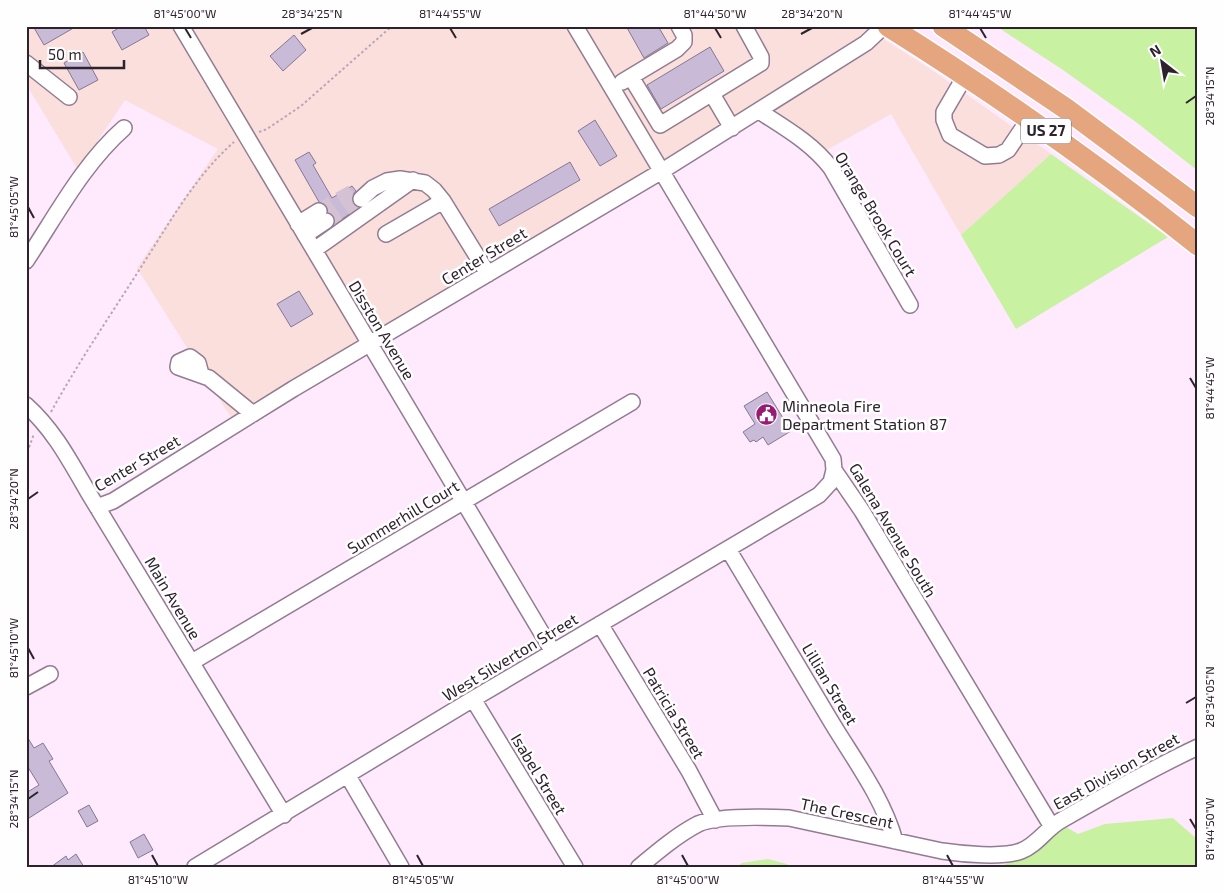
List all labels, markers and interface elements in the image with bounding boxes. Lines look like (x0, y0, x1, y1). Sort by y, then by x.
text: 81°45'00"W (154, 6, 216, 20)
text: 28°34'25"N (282, 6, 342, 20)
text: 81°44'55"W (419, 6, 481, 20)
text: 81°44'50"W (684, 6, 746, 20)
text: 28°34'20"N (781, 6, 843, 20)
text: 81°44'45"W (949, 6, 1011, 20)
scale bar (40, 38, 124, 70)
north arrow (1136, 38, 1186, 88)
text: N (1146, 41, 1164, 60)
text: 50 m (48, 45, 82, 63)
text: 28°34'15"N (1202, 67, 1216, 125)
road number: US 27 (1021, 118, 1071, 144)
street label: Orange Brook Court (832, 148, 921, 279)
text: 81°45'05"W (6, 176, 20, 238)
street label: Center Street (438, 223, 530, 288)
street label: Disston Avenue (345, 277, 419, 383)
text: 81°44'45"W (1202, 357, 1216, 419)
place label: Minneola Fire Department Station 87 (782, 396, 947, 433)
public building icon: Minneola Fire Department Station 87 (754, 403, 778, 427)
street label: Center Street (91, 430, 183, 495)
street label: Galena Avenue South (846, 459, 941, 600)
text: 28°34'20"N (6, 468, 20, 530)
street label: Summerhill Court (343, 476, 462, 557)
street label: Main Avenue (141, 553, 205, 642)
street label: West Silverton Street (439, 609, 581, 705)
text: 81°45'10"W (6, 618, 20, 678)
street label: Lillian Street (799, 640, 862, 728)
street label: Patricia Street (640, 664, 709, 762)
text: 28°34'05"N (1202, 666, 1216, 728)
street label: East Division Street (1049, 728, 1182, 813)
street label: Isabel Street (508, 730, 571, 818)
text: 28°34'15"N (6, 770, 20, 828)
street label: The Crescent (799, 793, 895, 832)
text: 81°44'50"W (1202, 798, 1216, 860)
text: 81°45'10"W (128, 872, 188, 886)
text: 81°45'05"W (392, 872, 454, 886)
text: 81°45'00"W (657, 872, 719, 886)
text: 81°44'55"W (922, 872, 984, 886)

